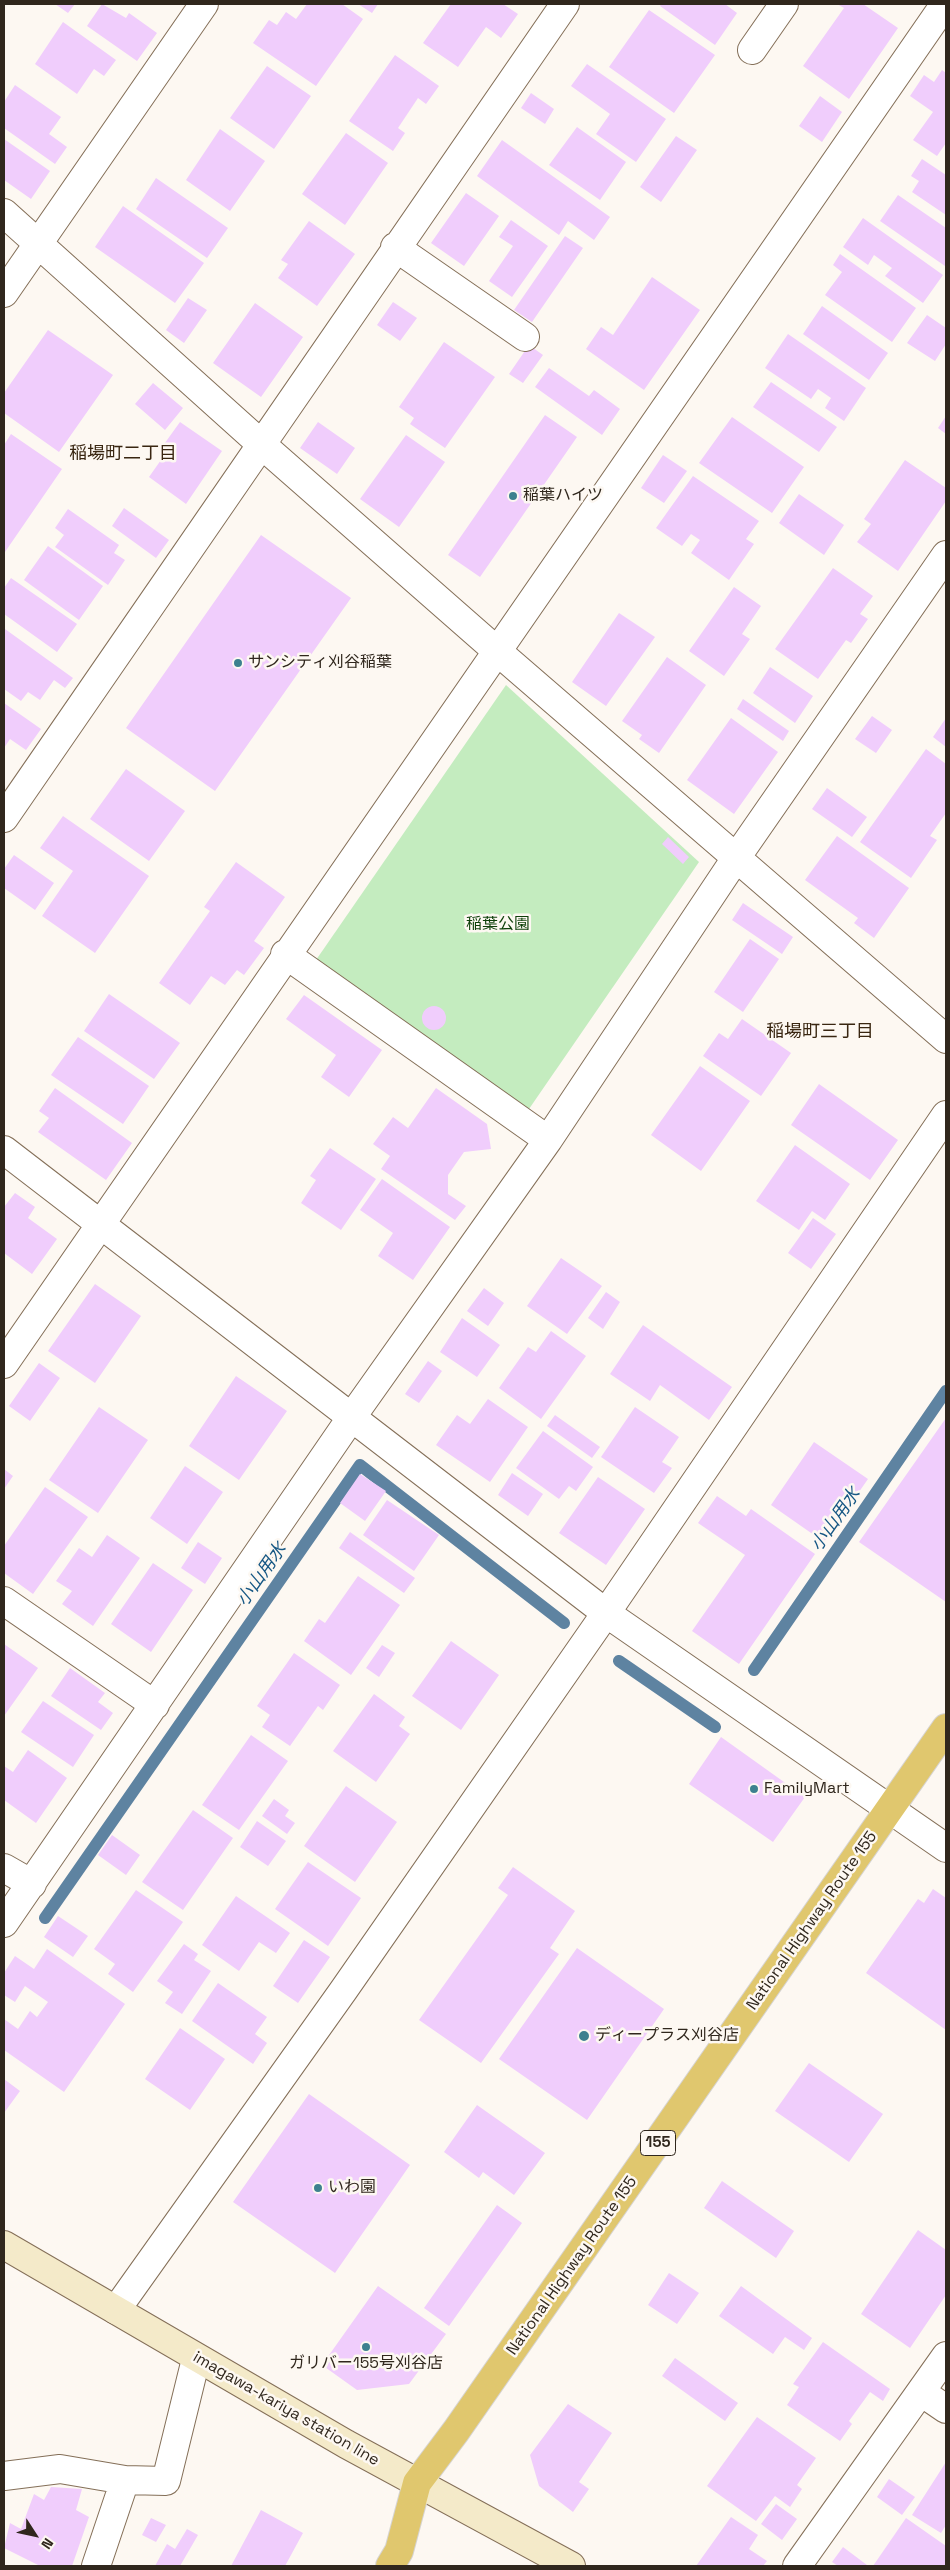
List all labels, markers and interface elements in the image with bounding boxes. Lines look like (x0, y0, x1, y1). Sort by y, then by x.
district label: 稲場町二丁目 (69, 443, 177, 465)
place label: 稲葉ハイツ (523, 486, 603, 506)
marker: 稲葉ハイツ (507, 490, 519, 502)
place label: サンシティ刈谷稲葉 (248, 653, 392, 673)
marker: サンシティ刈谷稲葉 (232, 657, 244, 669)
park label: 稲葉公園 (466, 915, 530, 935)
district label: 稲場町三丁目 (766, 1021, 874, 1043)
water label: 小山用水 (807, 1484, 865, 1556)
water label: 小山用水 (233, 1539, 291, 1611)
place label: FamilyMart (764, 1779, 850, 1799)
marker: FamilyMart (748, 1783, 760, 1795)
street label: National Highway Route 155 (743, 1828, 881, 2014)
place label: ディープラス刈谷店 (595, 2026, 739, 2046)
marker: ディープラス刈谷店 (577, 2029, 591, 2043)
road number: 155 (640, 2130, 676, 2156)
street label: National Highway Route 155 (503, 2173, 641, 2359)
place label: いわ園 (328, 2178, 376, 2198)
marker: いわ園 (312, 2182, 324, 2194)
marker: ガリバー155号刈谷店 (360, 2341, 372, 2353)
street label: imagawa-kariya station line (189, 2348, 383, 2470)
place label: ガリバー155号刈谷店 (289, 2354, 443, 2374)
north arrow (10, 2510, 60, 2560)
text: N (37, 2535, 57, 2553)

